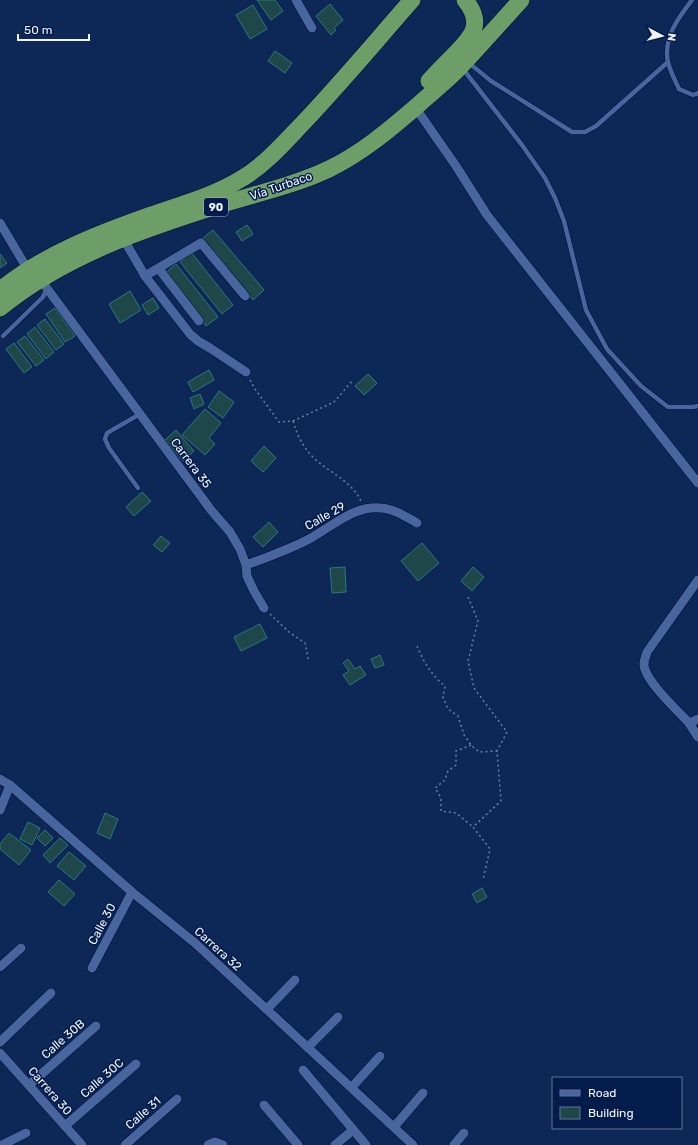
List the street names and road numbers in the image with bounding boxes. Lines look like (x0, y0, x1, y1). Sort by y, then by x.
street label: Vía Turbaco (248, 169, 314, 203)
road number: 90 (204, 198, 228, 216)
street label: Carrera 35 (168, 435, 214, 491)
street label: Calle 29 (302, 499, 348, 533)
street label: Calle 30 (85, 901, 119, 947)
street label: Carrera 32 (192, 924, 244, 974)
street label: Calle 30B (38, 1016, 88, 1062)
street label: Calle 30C (77, 1055, 127, 1101)
street label: Carrera 30 (25, 1064, 75, 1118)
street label: Calle 31 (122, 1094, 164, 1132)

